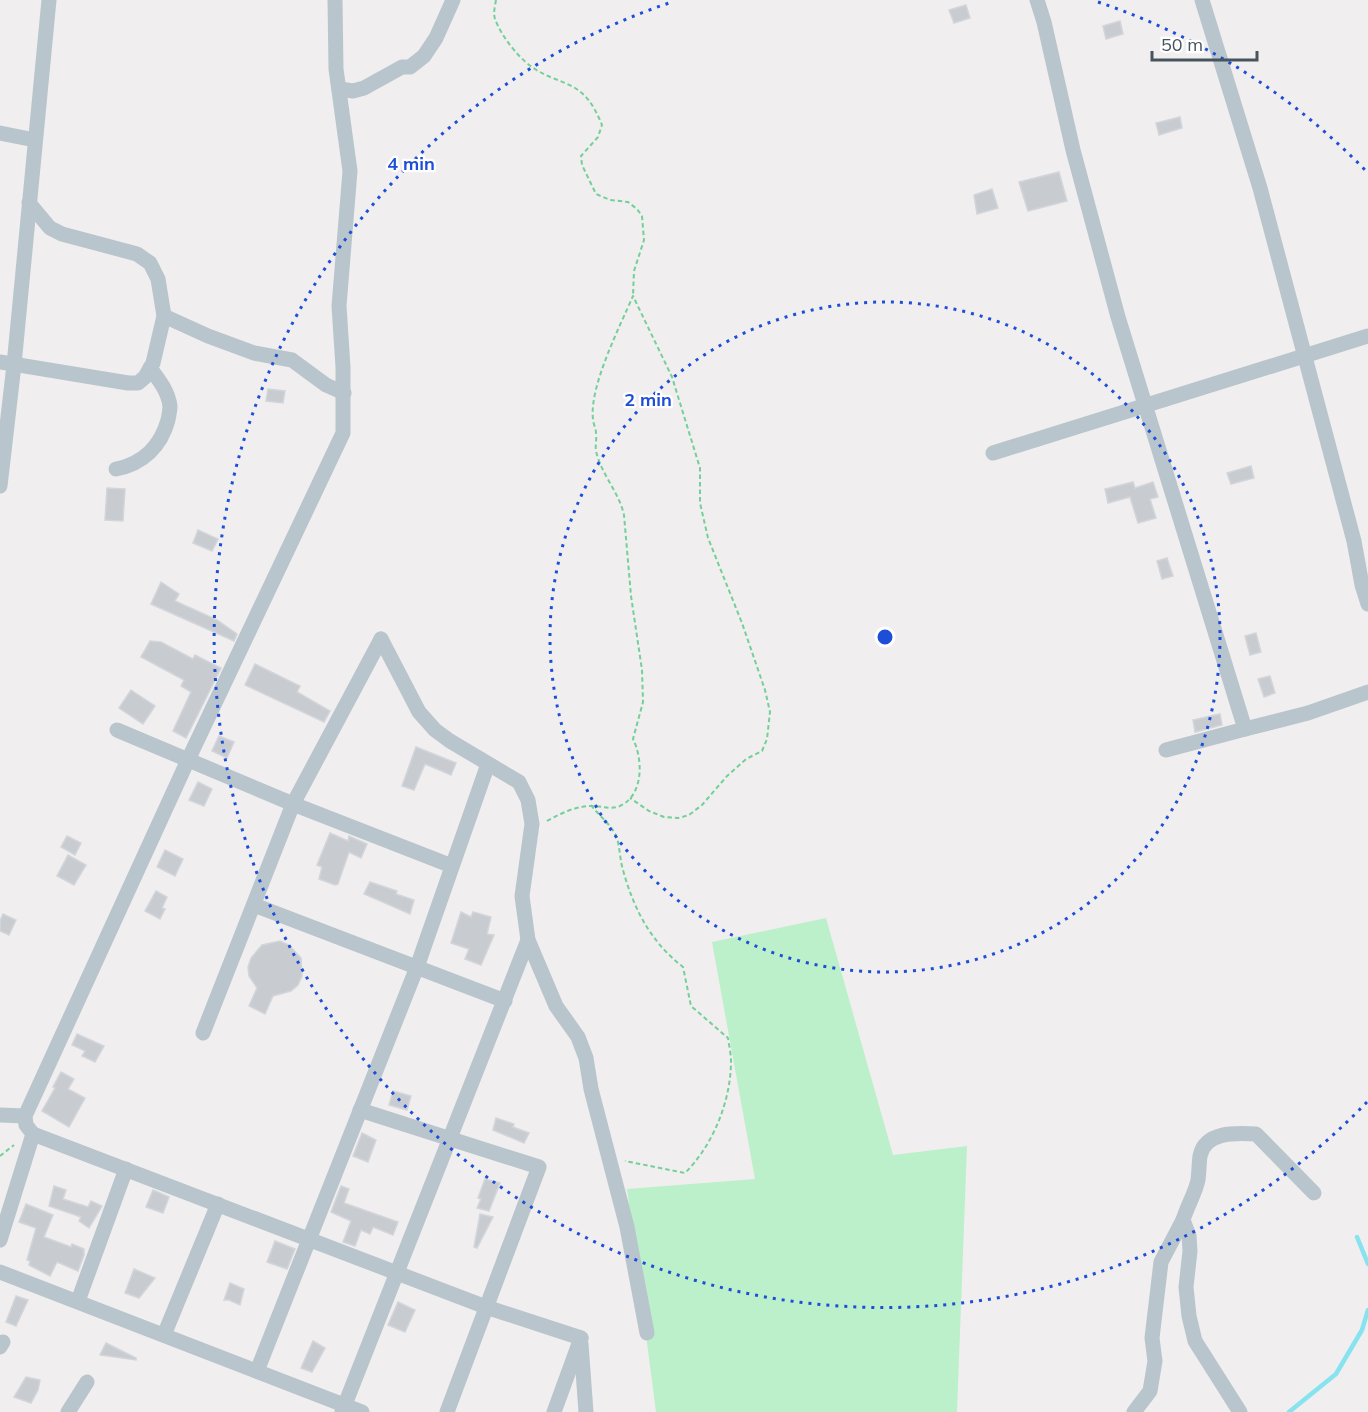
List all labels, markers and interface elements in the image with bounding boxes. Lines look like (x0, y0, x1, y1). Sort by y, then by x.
scale bar (1152, 24, 1257, 62)
text: 50 m (1161, 33, 1203, 56)
text: 4 min (387, 152, 435, 175)
text: 2 min (624, 388, 672, 411)
centre of rings (875, 627, 895, 647)

